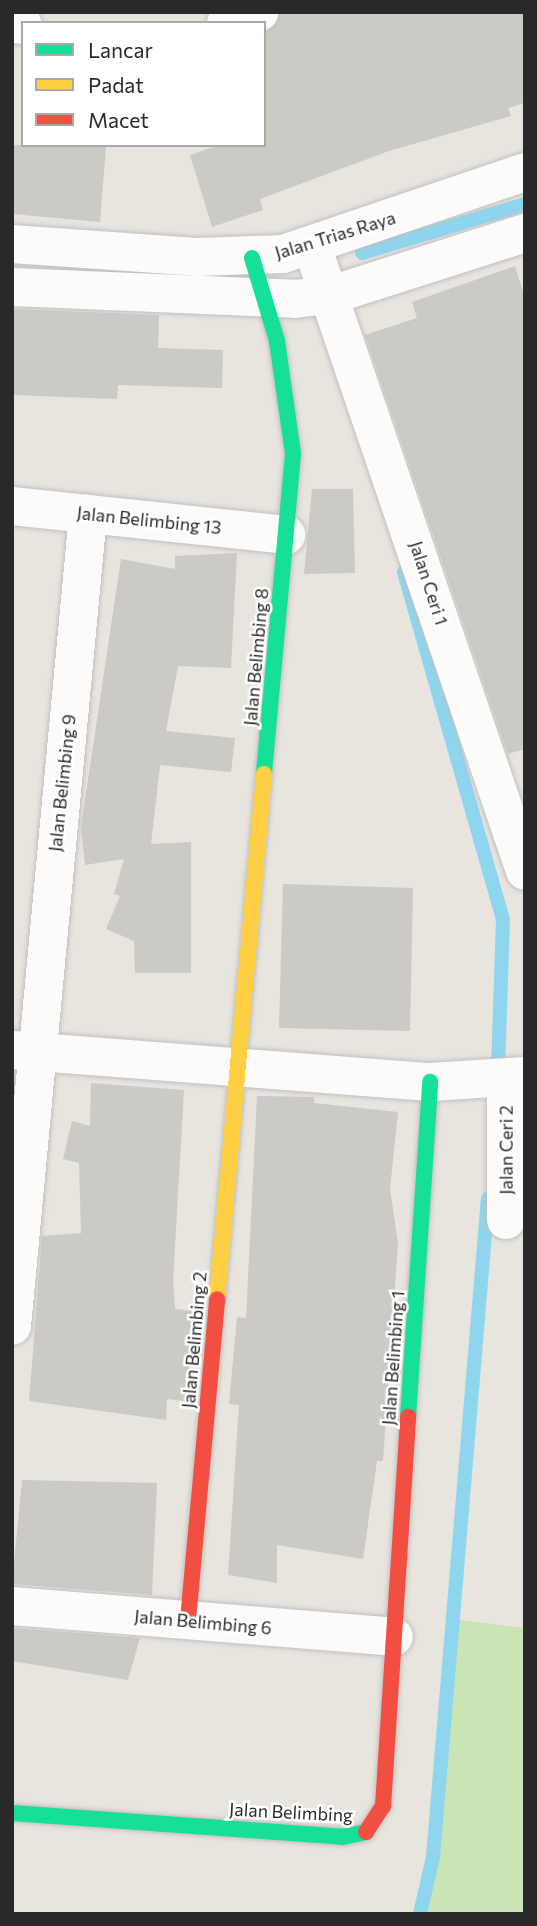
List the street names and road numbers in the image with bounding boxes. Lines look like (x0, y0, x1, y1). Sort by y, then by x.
street label: Jalan Trias Raya (272, 206, 398, 264)
street label: Jalan Belimbing 13 (76, 502, 222, 538)
street label: Jalan Ceri 1 (405, 538, 453, 628)
street label: Jalan Belimbing 8 (239, 587, 273, 727)
street label: Jalan Belimbing 9 (44, 713, 80, 853)
street label: Jalan Ceri 2 (495, 1105, 517, 1195)
street label: Jalan Belimbing 2 (177, 1271, 211, 1409)
street label: Jalan Belimbing 1 (378, 1290, 408, 1426)
street label: Jalan Belimbing 6 (133, 1605, 273, 1639)
street label: Jalan Belimbing (229, 1798, 353, 1826)

